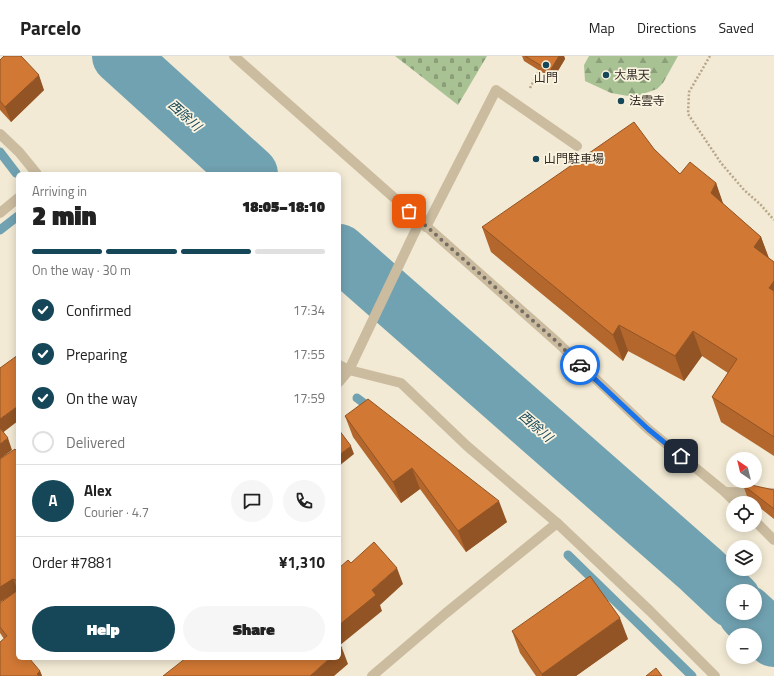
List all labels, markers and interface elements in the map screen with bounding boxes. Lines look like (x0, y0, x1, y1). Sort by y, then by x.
text: Parcelo (20, 13, 81, 42)
text: Map (589, 17, 615, 38)
text: Directions (637, 17, 696, 38)
text: Saved (718, 17, 754, 38)
marker: 山門 (541, 60, 551, 70)
place label: 大黒天 (614, 65, 650, 84)
place label: 山門 (534, 68, 558, 87)
marker: 大黒天 (601, 70, 611, 80)
place label: 法雲寺 (629, 91, 665, 110)
water label: 西除川 (164, 95, 208, 137)
marker: 法雲寺 (616, 96, 626, 106)
place label: 山門駐車場 (544, 149, 604, 168)
marker: 山門駐車場 (531, 154, 541, 164)
text: Arriving in (32, 181, 87, 201)
pin (392, 194, 426, 228)
text: 18:05–18:10 (242, 195, 325, 218)
text: 2 min (32, 196, 97, 235)
icon: bag (398, 200, 420, 222)
text: On the way · 30 m (32, 260, 131, 280)
icon: check (32, 299, 54, 321)
text: Confirmed (66, 299, 131, 322)
text: 17:34 (293, 300, 325, 320)
icon: check (32, 343, 54, 365)
text: Preparing (66, 343, 127, 366)
text: 17:55 (293, 344, 325, 364)
courier (560, 345, 600, 385)
icon: car (569, 354, 591, 376)
icon: check (32, 387, 54, 409)
text: On the way (66, 387, 138, 410)
text: 17:59 (293, 388, 325, 408)
water label: 西除川 (515, 406, 559, 448)
text: Delivered (66, 431, 125, 454)
pin (664, 439, 698, 473)
icon: home (670, 445, 692, 467)
north arrow (726, 452, 762, 488)
map controls (726, 452, 762, 664)
text: Alex (84, 479, 112, 502)
button: chat (231, 480, 273, 522)
button: phone (283, 480, 325, 522)
text: A (48, 489, 58, 512)
button: locate (726, 496, 762, 532)
text: Courier · 4.7 (84, 502, 149, 522)
button: layers (726, 540, 762, 576)
text: Order #7881 (32, 551, 113, 574)
text: ¥1,310 (279, 551, 325, 574)
button: + (726, 584, 762, 620)
button: Help (32, 606, 175, 652)
button: Share (183, 606, 325, 652)
button: − (726, 628, 762, 664)

